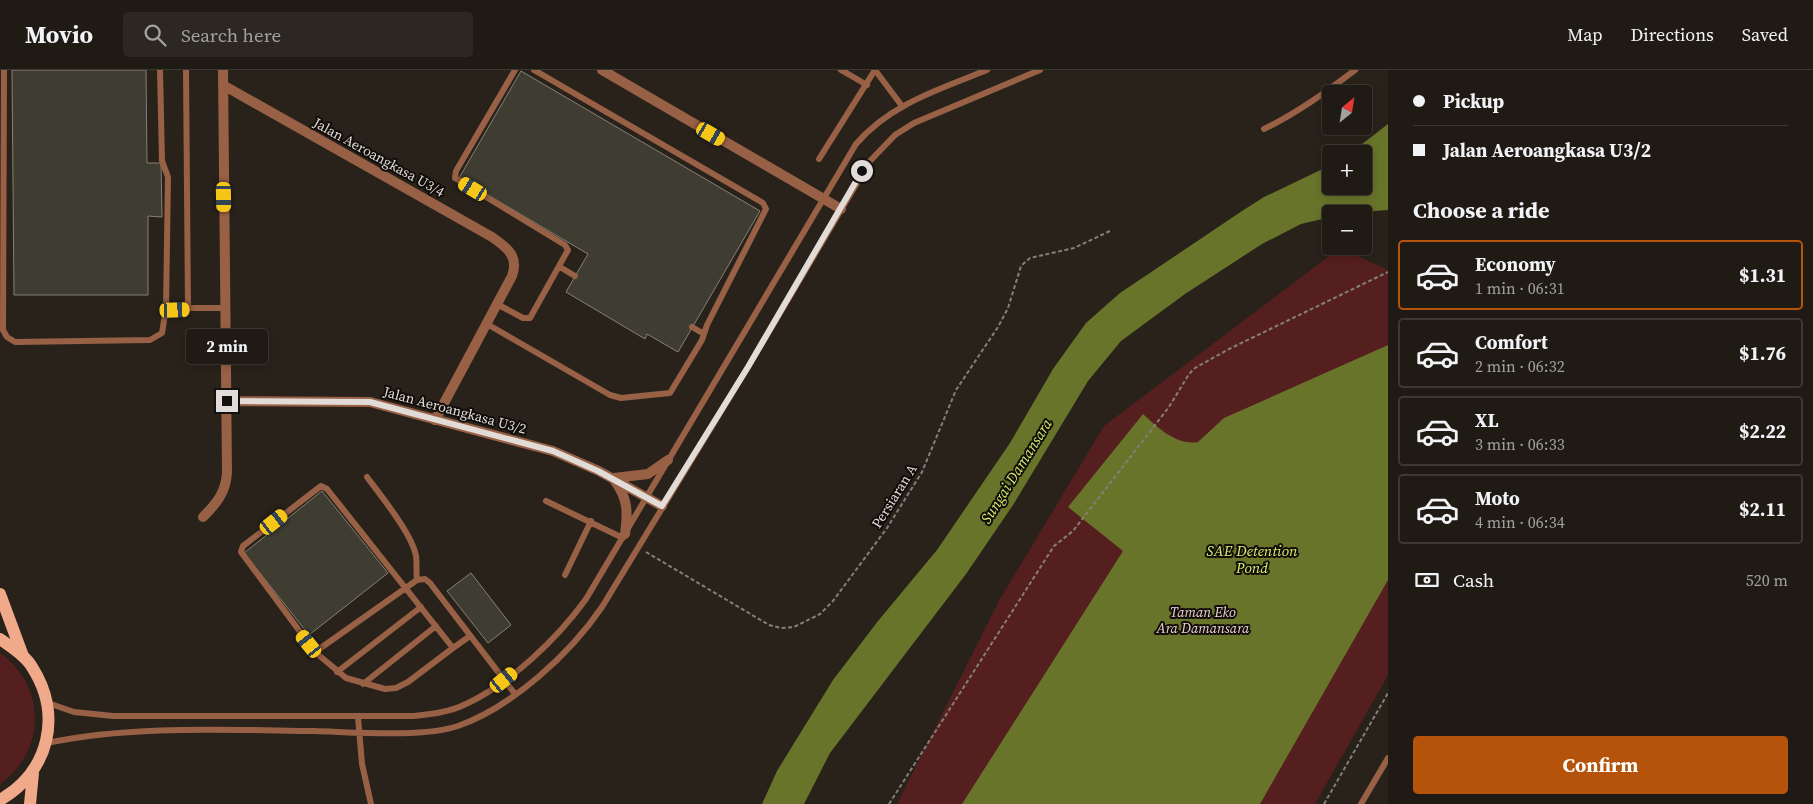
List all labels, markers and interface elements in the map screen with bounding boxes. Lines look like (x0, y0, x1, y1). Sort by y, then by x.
search box (123, 12, 473, 57)
text: Movio (25, 18, 93, 51)
icon: search (141, 21, 169, 49)
text: Search here (181, 22, 281, 48)
text: Map (1567, 22, 1603, 47)
text: Directions (1631, 22, 1714, 47)
text: Saved (1742, 22, 1788, 47)
north arrow (1322, 85, 1372, 135)
map controls (1322, 85, 1372, 255)
text: Pickup (1443, 88, 1504, 114)
street label: Jalan Aeroangkasa U3/4 (309, 112, 448, 201)
car (694, 120, 727, 148)
text: Jalan Aeroangkasa U3/2 (1443, 137, 1651, 163)
button: + (1322, 145, 1372, 195)
route start (851, 160, 873, 182)
car (456, 175, 489, 203)
car (216, 182, 231, 212)
text: Choose a ride (1413, 195, 1550, 225)
button: − (1322, 205, 1372, 255)
text: Economy (1475, 251, 1556, 277)
icon: car (1415, 253, 1460, 298)
text: $1.31 (1739, 262, 1786, 288)
text: 1 min · 06:31 (1475, 277, 1565, 299)
car (159, 302, 190, 318)
callout: 2 min (186, 328, 268, 364)
text: Comfort (1475, 329, 1548, 355)
icon: car (1415, 331, 1460, 376)
text: 2 min (206, 335, 248, 357)
text: $1.76 (1739, 340, 1786, 366)
text: 2 min · 06:32 (1475, 355, 1565, 377)
street label: Jalan Aeroangkasa U3/2 (380, 381, 529, 439)
route end (216, 390, 238, 412)
text: XL (1475, 407, 1498, 433)
icon: car (1415, 409, 1460, 454)
water label: Sungai Damansara (975, 414, 1057, 527)
text: $2.22 (1739, 418, 1786, 444)
text: 3 min · 06:33 (1475, 433, 1565, 455)
street label: Persiaran A (866, 460, 922, 532)
text: Moto (1475, 485, 1520, 511)
icon: car (1415, 487, 1460, 532)
text: $2.11 (1739, 496, 1786, 522)
car (257, 507, 290, 537)
text: 4 min · 06:34 (1475, 511, 1565, 533)
water label: SAE Detention Pond (1207, 540, 1298, 578)
icon: cash (1413, 566, 1441, 594)
text: Cash (1453, 567, 1494, 593)
text: 520 m (1746, 569, 1788, 591)
park label: Taman Eko Ara Damansara (1156, 602, 1250, 638)
car (293, 628, 324, 660)
car (487, 665, 520, 695)
button: Confirm (1413, 736, 1788, 794)

